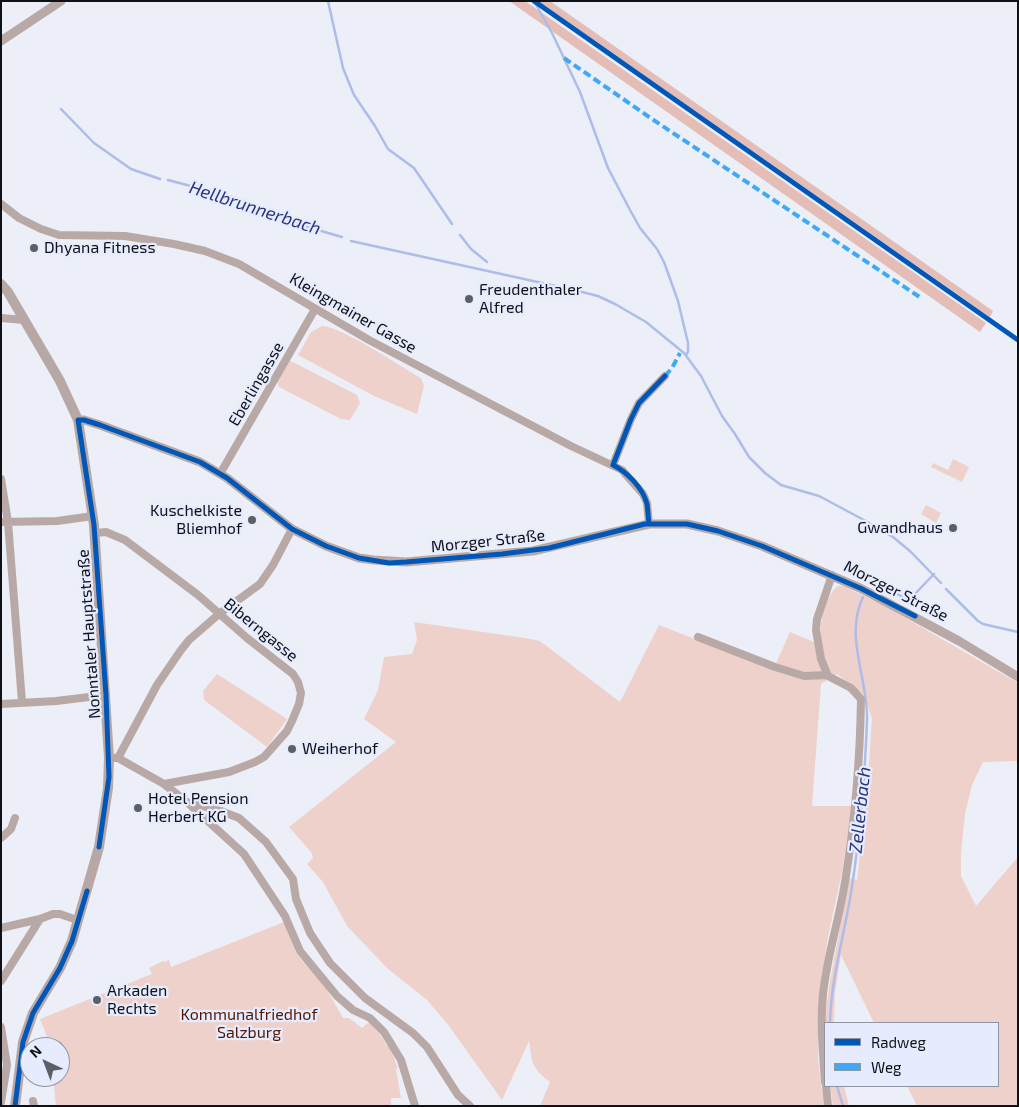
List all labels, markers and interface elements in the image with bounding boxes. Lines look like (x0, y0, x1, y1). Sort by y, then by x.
water label: Hellbrunnerbach (186, 177, 324, 239)
place label: Dhyana Fitness (44, 238, 156, 258)
marker: Dhyana Fitness (28, 242, 40, 254)
street label: Kleingmainer Gasse (286, 269, 420, 357)
place label: Freudenthaler Alfred (479, 280, 582, 318)
marker: Freudenthaler Alfred (463, 293, 475, 305)
street label: Eberlingasse (224, 339, 288, 429)
place label: Kuschelkiste Bliemhof (150, 501, 242, 539)
marker: Kuschelkiste Bliemhof (246, 514, 258, 526)
place label: Gwandhaus (857, 518, 943, 538)
marker: Gwandhaus (947, 522, 959, 534)
street label: Morzger Straße (430, 525, 546, 557)
street label: Nonntaler Hauptstraße (73, 549, 105, 719)
street label: Morzger Straße (841, 556, 951, 626)
street label: Biberngasse (220, 594, 302, 666)
place label: Weiherhof (302, 739, 378, 759)
marker: Weiherhof (286, 743, 298, 755)
water label: Zellerbach (845, 766, 875, 854)
place label: Hotel Pension Herbert KG (148, 789, 248, 827)
marker: Hotel Pension Herbert KG (132, 802, 144, 814)
place label: Arkaden Rechts (107, 981, 167, 1019)
marker: Arkaden Rechts (91, 994, 103, 1006)
park label: Kommunalfriedhof Salzburg (181, 1005, 317, 1043)
legend (824, 1022, 999, 1087)
text: Radweg (871, 1033, 926, 1051)
north arrow (20, 1037, 70, 1087)
text: N (26, 1042, 45, 1061)
text: Weg (871, 1058, 901, 1076)

